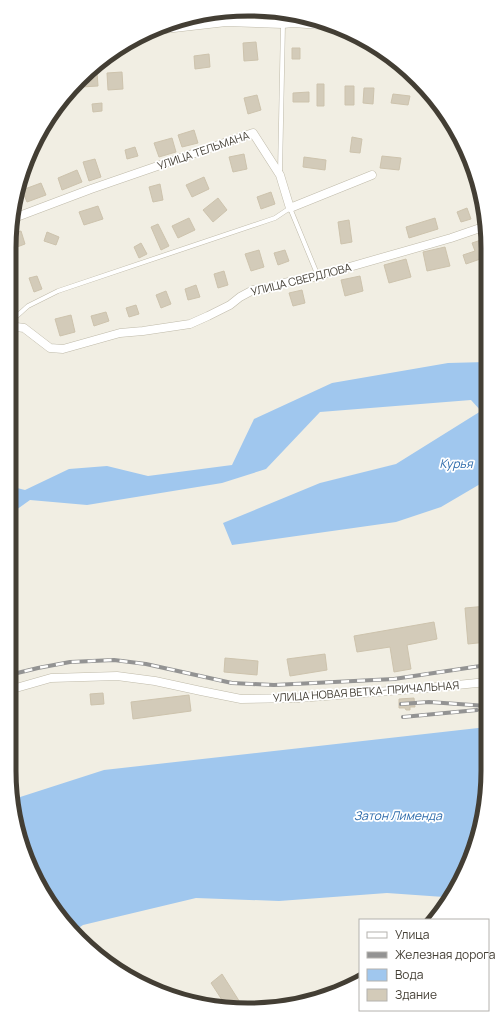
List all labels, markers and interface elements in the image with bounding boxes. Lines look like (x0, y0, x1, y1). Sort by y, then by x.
street label: УЛИЦА ТЕЛЬМАНА (155, 127, 251, 173)
street label: УЛИЦА СВЕРДЛОВА (249, 259, 353, 299)
water label: Курья (439, 455, 474, 472)
street label: УЛИЦА НОВАЯ ВЕТКА-ПРИЧАЛЬНАЯ (272, 677, 460, 705)
water label: Затон Лименда (354, 807, 443, 824)
legend (359, 919, 489, 1011)
text: Улица (395, 926, 429, 943)
text: Железная дорога (395, 946, 495, 963)
text: Вода (395, 966, 423, 983)
text: Здание (395, 986, 437, 1003)

